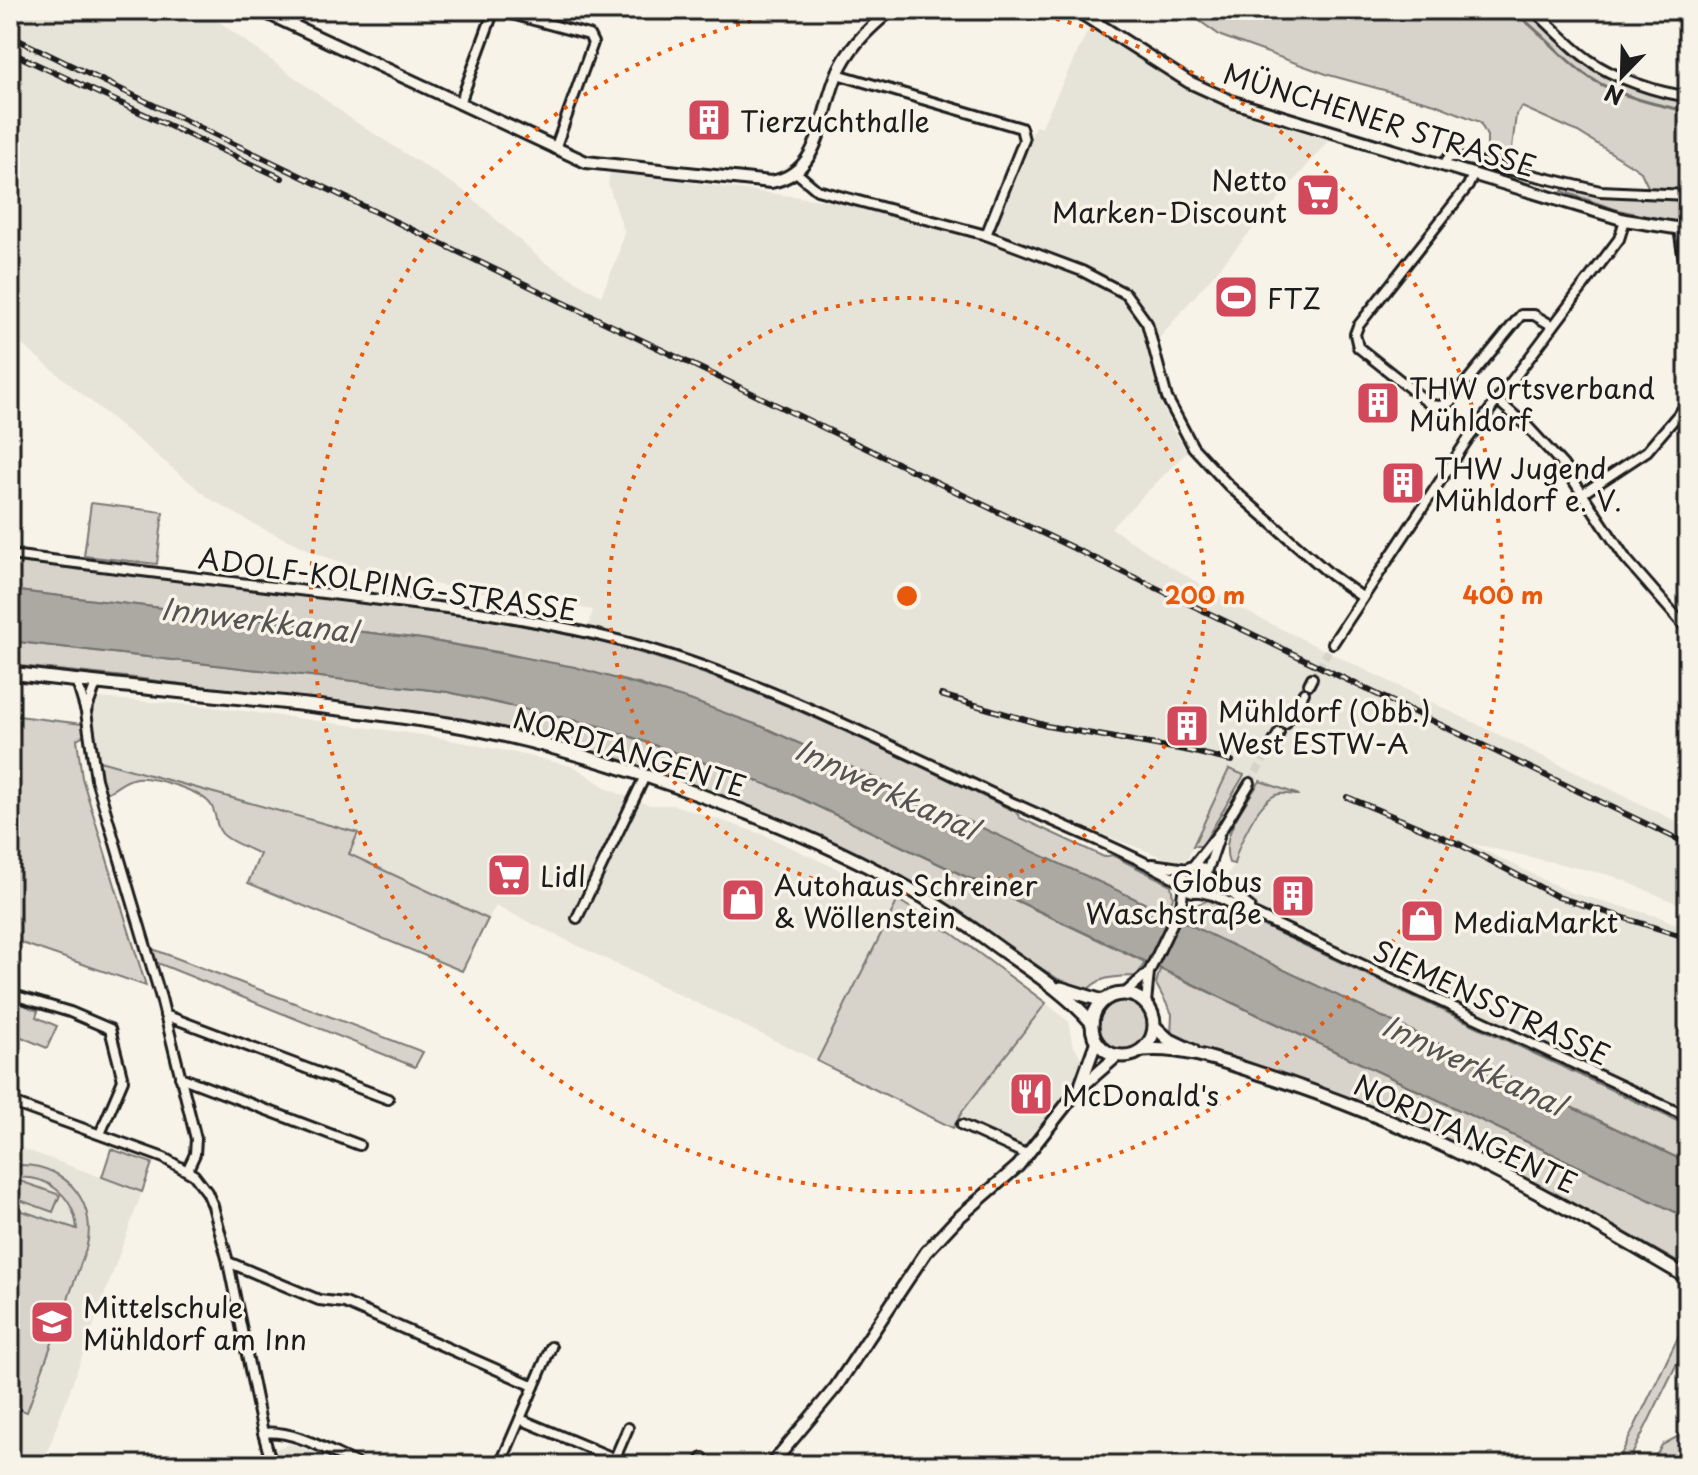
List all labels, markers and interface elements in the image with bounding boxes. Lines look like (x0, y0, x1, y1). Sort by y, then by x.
north arrow (1582, 36, 1662, 116)
street label: MÜNCHENER STRASSE (1218, 51, 1542, 187)
text: N (1599, 77, 1628, 114)
building icon: Tierzuchthalle (685, 96, 733, 144)
place label: Tierzuchthalle (740, 99, 930, 142)
place label: Netto Marken-Discount (1052, 158, 1287, 233)
supermarket icon: Netto Marken-Discount (1294, 171, 1342, 219)
sports icon: FTZ (1212, 273, 1260, 321)
place label: FTZ (1267, 276, 1321, 319)
place label: THW Ortsverband Mühldorf (1409, 366, 1655, 441)
building icon: THW Ortsverband Mühldorf (1354, 379, 1402, 427)
place label: THW Jugend Mühldorf e. V. (1434, 446, 1622, 521)
building icon: THW Jugend Mühldorf e. V. (1379, 459, 1427, 507)
street label: ADOLF-KOLPING-STRASSE (196, 535, 580, 631)
text: 200 m (1165, 576, 1245, 612)
text: 400 m (1462, 576, 1544, 612)
centre of rings (893, 582, 921, 610)
water label: Innwerkkanal (159, 585, 364, 654)
place label: Mühldorf (Obb.) West ESTW-A (1218, 689, 1431, 764)
street label: NORDTANGENTE (508, 695, 752, 807)
building icon: Mühldorf (Obb.) West ESTW-A (1163, 702, 1211, 750)
water label: Innwerkkanal (788, 726, 990, 852)
supermarket icon: Lidl (485, 851, 533, 899)
place label: Lidl (540, 854, 586, 897)
place label: Globus Waschstraße (1086, 859, 1262, 934)
place label: Autohaus Schreiner & Wöllenstein (774, 863, 1038, 938)
building icon: Globus Waschstraße (1269, 872, 1317, 920)
shop icon: Autohaus Schreiner & Wöllenstein (719, 876, 767, 924)
shop icon: MediaMarkt (1398, 897, 1446, 945)
place label: MediaMarkt (1453, 900, 1618, 943)
street label: SIEMENSSTRASSE (1366, 928, 1618, 1076)
water label: Innwerkkanal (1375, 1002, 1577, 1128)
street label: NORDTANGENTE (1347, 1062, 1585, 1204)
restaurant icon: McDonald's (1007, 1070, 1055, 1118)
place label: McDonald's (1062, 1073, 1219, 1116)
place label: Mittelschule Mühldorf am Inn (83, 1285, 307, 1360)
school or university icon: Mittelschule Mühldorf am Inn (28, 1298, 76, 1346)

